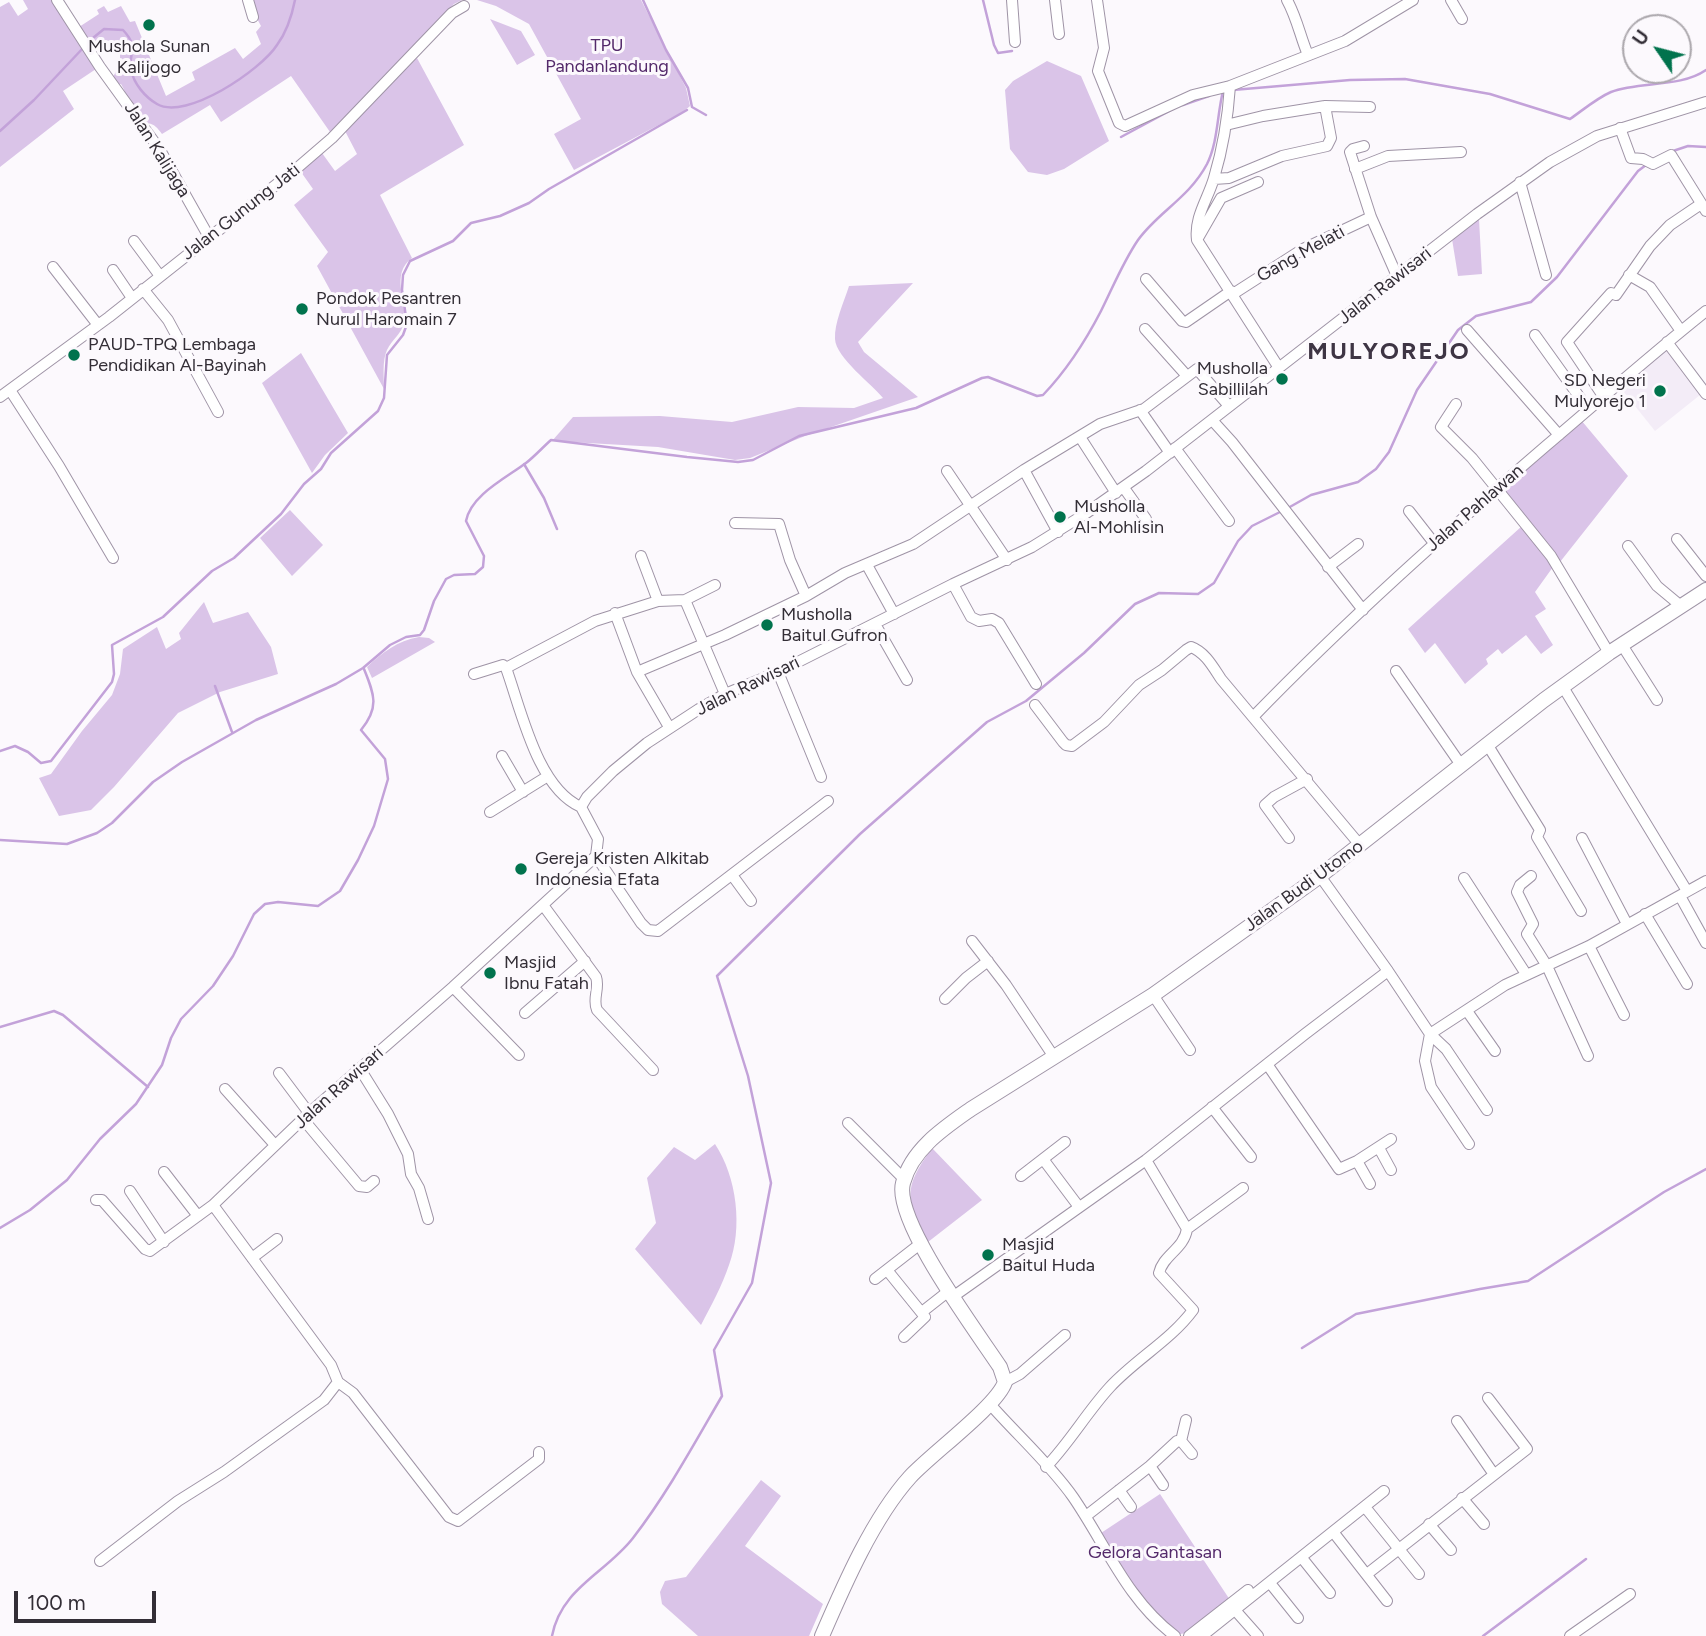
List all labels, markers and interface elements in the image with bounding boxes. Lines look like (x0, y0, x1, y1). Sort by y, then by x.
north arrow (1622, 14, 1692, 84)
marker: Mushola Sunan Kalijogo (141, 17, 157, 33)
text: U (1628, 26, 1654, 50)
park label: TPU Pandanlandung (545, 35, 669, 78)
place label: Mushola Sunan Kalijogo (88, 36, 210, 78)
street label: Jalan Kalijaga (119, 98, 195, 202)
street label: Jalan Gunung Jati (177, 159, 305, 265)
street label: Gang Melati (1253, 221, 1349, 287)
street label: Jalan Rawisari (1334, 243, 1436, 329)
place label: Pondok Pesantren Nurul Haromain 7 (316, 288, 461, 330)
marker: Pondok Pesantren Nurul Haromain 7 (294, 301, 310, 317)
place label: PAUD-TPQ Lembaga Pendidikan Al-Bayinah (88, 334, 266, 376)
district label: MULYOREJO (1308, 338, 1470, 366)
marker: PAUD-TPQ Lembaga Pendidikan Al-Bayinah (66, 347, 82, 363)
place label: Musholla Sabillilah (1197, 358, 1268, 400)
place label: SD Negeri Mulyorejo 1 (1554, 370, 1646, 412)
marker: Musholla Sabillilah (1274, 371, 1290, 387)
marker: SD Negeri Mulyorejo 1 (1652, 383, 1668, 399)
street label: Jalan Pahlawan (1422, 460, 1528, 556)
place label: Musholla Al-Mohlisin (1074, 496, 1164, 538)
marker: Musholla Al-Mohlisin (1052, 509, 1068, 525)
place label: Musholla Baitul Gufron (781, 604, 888, 646)
marker: Musholla Baitul Gufron (759, 617, 775, 633)
street label: Jalan Rawisari (693, 652, 803, 720)
street label: Jalan Budi Utomo (1240, 836, 1368, 936)
place label: Gereja Kristen Alkitab Indonesia Efata (535, 848, 709, 890)
marker: Gereja Kristen Alkitab Indonesia Efata (513, 861, 529, 877)
place label: Masjid Ibnu Fatah (504, 952, 589, 995)
marker: Masjid Ibnu Fatah (482, 965, 498, 981)
street label: Jalan Rawisari (290, 1042, 388, 1134)
place label: Masjid Baitul Huda (1002, 1234, 1095, 1276)
marker: Masjid Baitul Huda (980, 1247, 996, 1263)
park label: Gelora Gantasan (1088, 1542, 1222, 1564)
scale bar (18, 1576, 159, 1620)
text: 100 m (27, 1590, 86, 1615)

